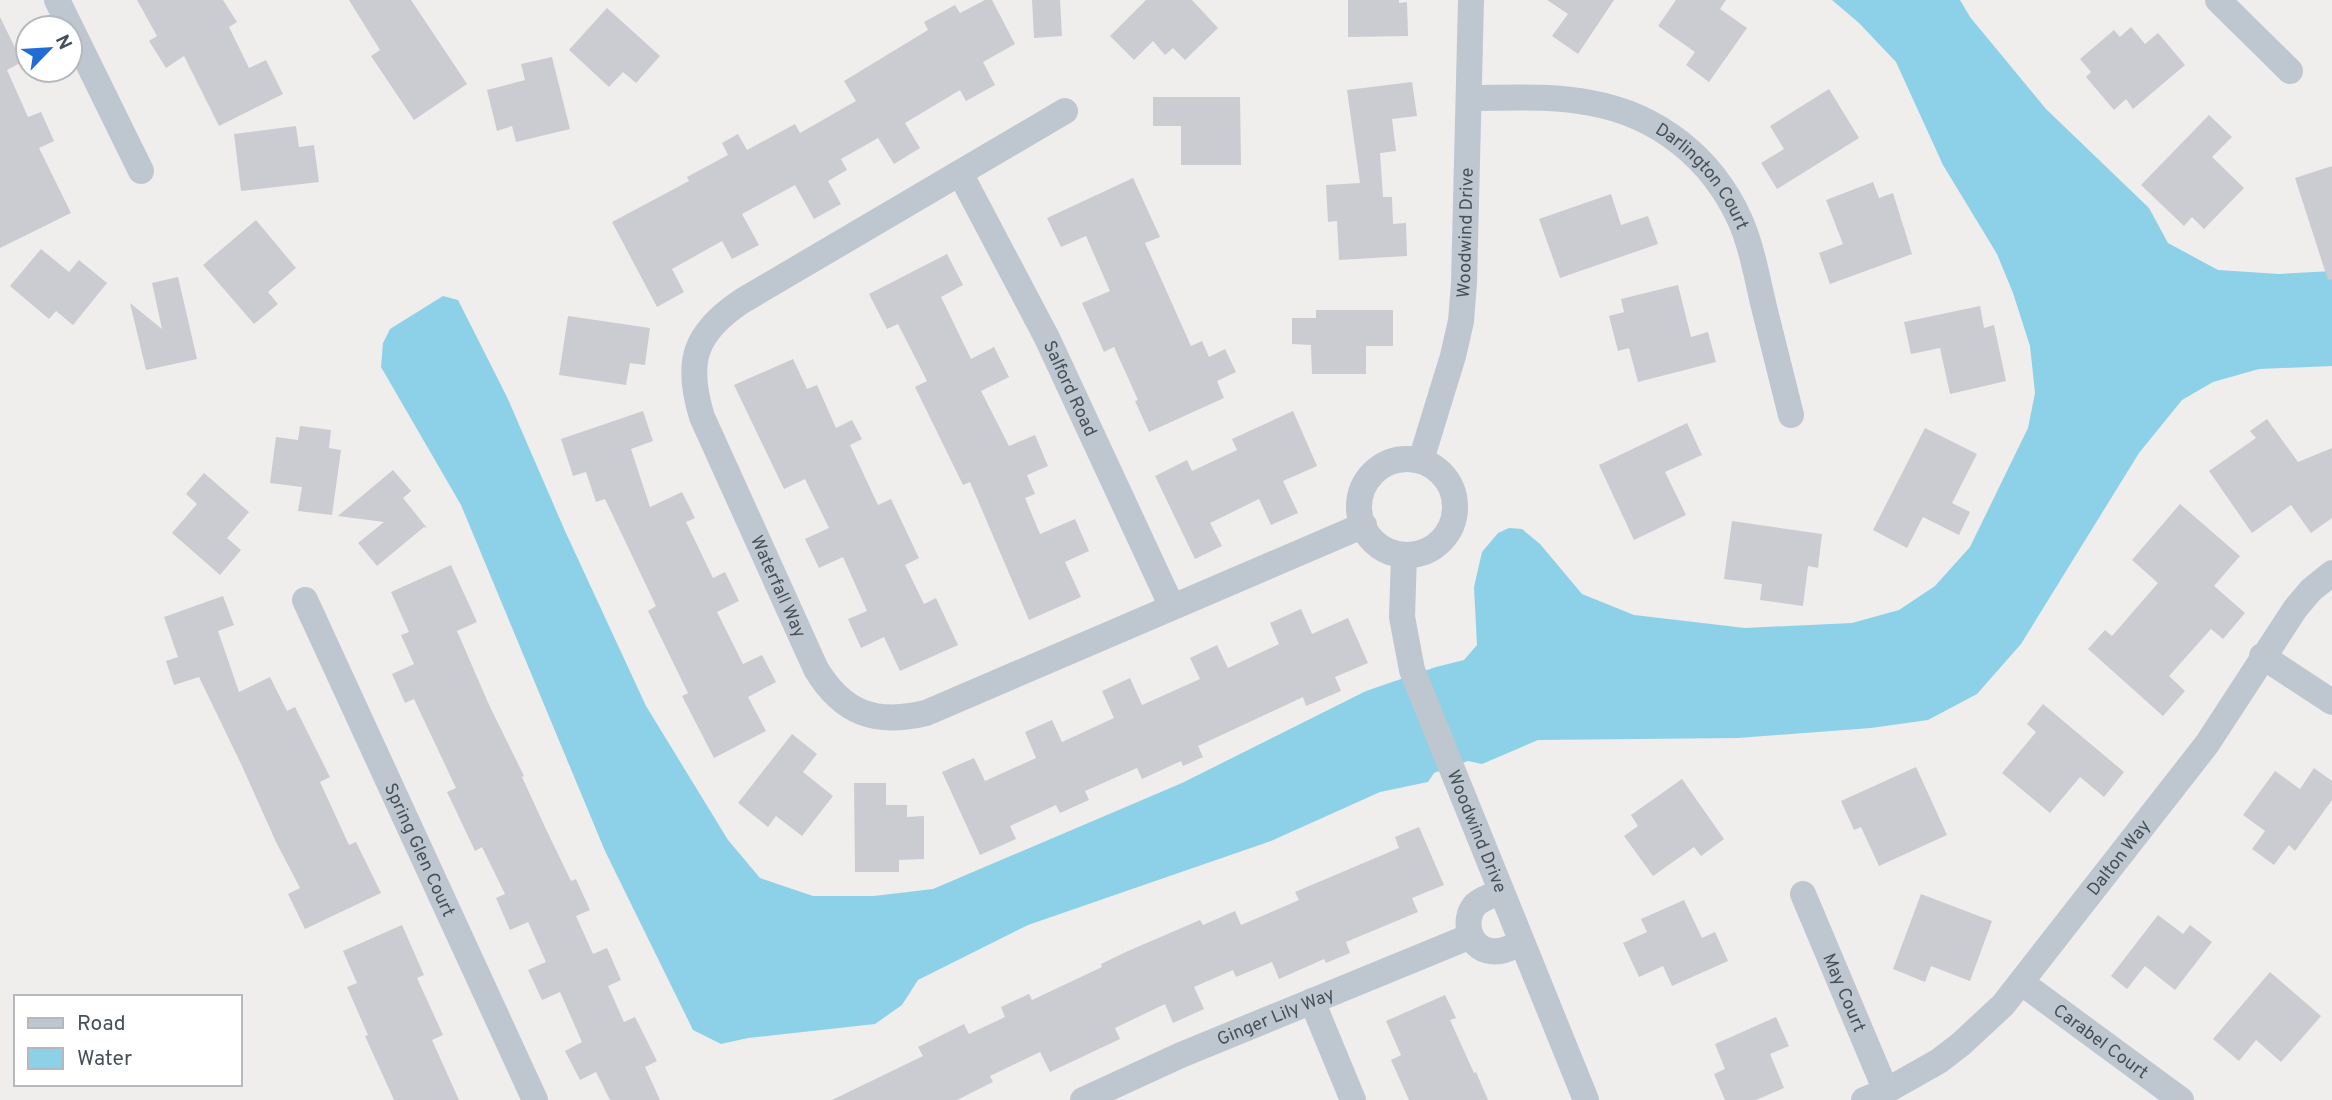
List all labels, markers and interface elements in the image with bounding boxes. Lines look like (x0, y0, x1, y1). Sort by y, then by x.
north arrow (14, 14, 84, 84)
text: N (49, 31, 76, 54)
street label: Darlington Court (1650, 119, 1753, 233)
street label: Woodwind Drive (1453, 167, 1480, 299)
street label: Salford Road (1037, 337, 1101, 441)
street label: Waterfall Way (744, 532, 810, 642)
street label: Woodwind Drive (1441, 767, 1511, 897)
street label: Spring Glen Court (378, 780, 459, 921)
street label: Dalton Way (2083, 816, 2156, 901)
street label: May Court (1816, 950, 1870, 1036)
street label: Ginger Lily Way (1214, 983, 1338, 1052)
legend (14, 995, 242, 1086)
street label: Carabel Court (2048, 1000, 2152, 1085)
text: Road (77, 1011, 126, 1038)
text: Water (77, 1046, 132, 1073)

